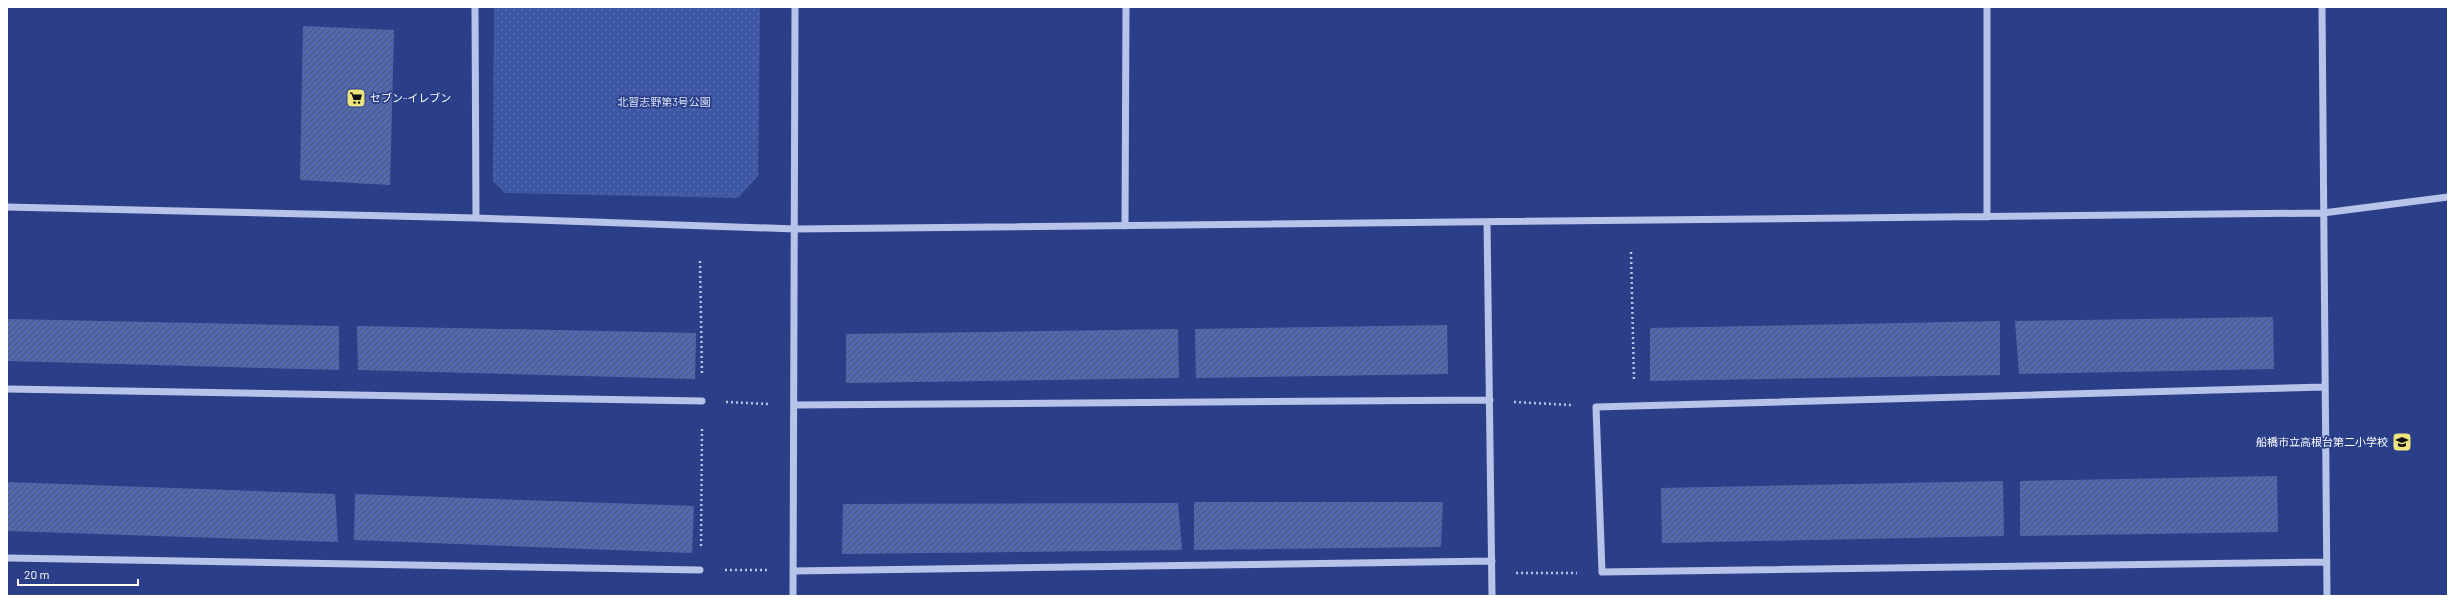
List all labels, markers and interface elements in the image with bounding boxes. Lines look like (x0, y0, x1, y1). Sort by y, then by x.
supermarket icon: セブン-イレブン (345, 87, 367, 109)
place label: セブン-イレブン (370, 91, 451, 104)
park label: 北習志野第3号公園 (617, 95, 711, 108)
school or university icon: 船橋市立高根台第二小学校 (2391, 431, 2413, 453)
place label: 船橋市立高根台第二小学校 (2256, 435, 2388, 448)
scale bar (18, 561, 138, 587)
text: 20 m (24, 567, 50, 581)

